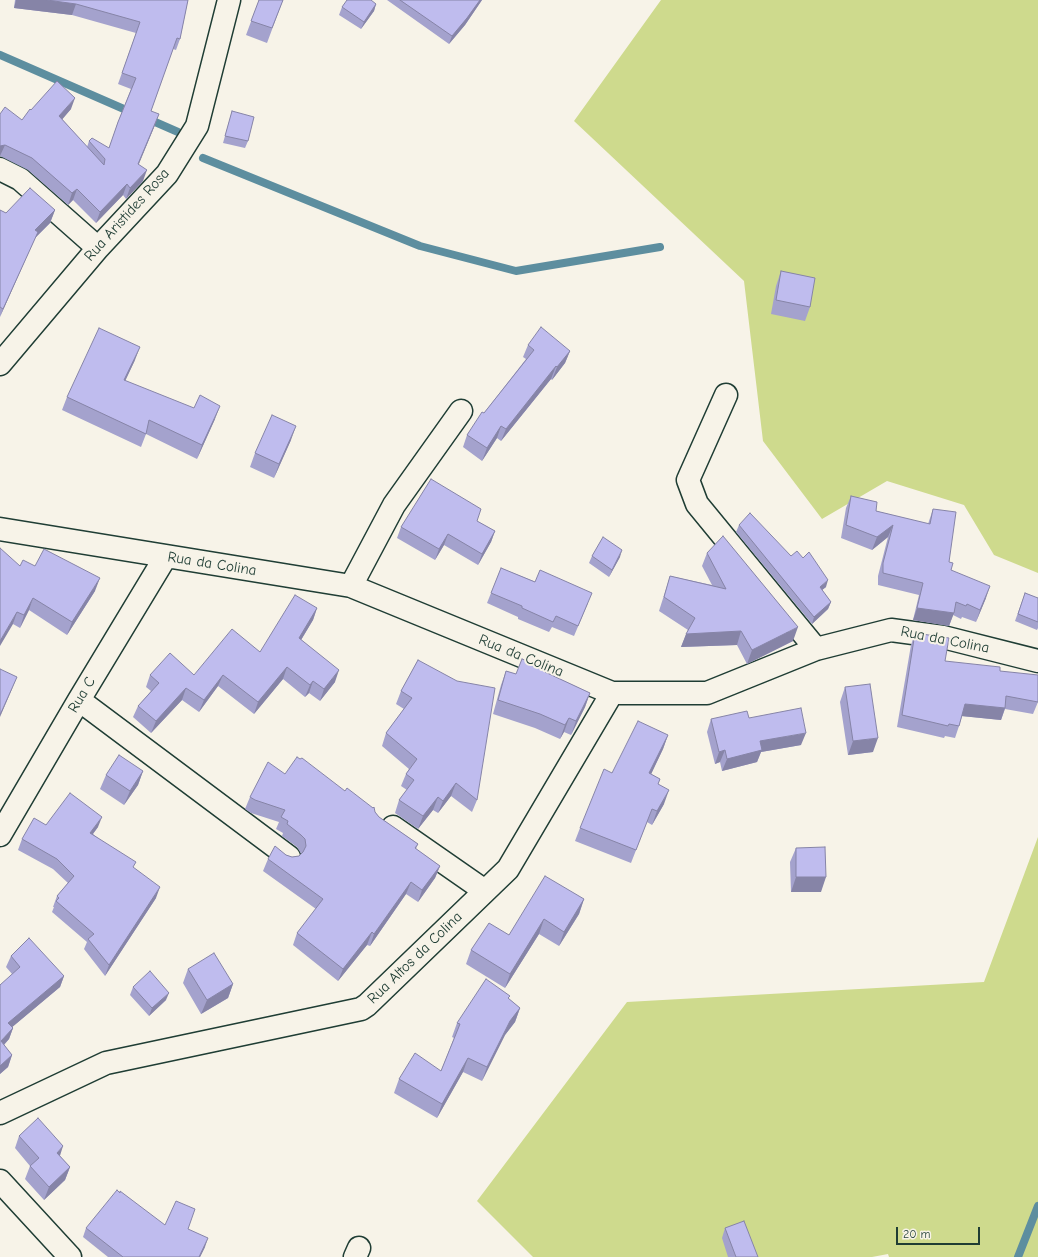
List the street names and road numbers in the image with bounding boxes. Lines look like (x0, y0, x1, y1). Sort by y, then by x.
street label: Rua Aristides Rosa (81, 165, 173, 265)
street label: Rua da Colina (166, 548, 258, 580)
street label: Rua da Colina (899, 623, 991, 657)
street label: Rua da Colina (476, 631, 566, 681)
street label: Rua C (64, 674, 100, 716)
street label: Rua Altos da Colina (364, 908, 466, 1008)

